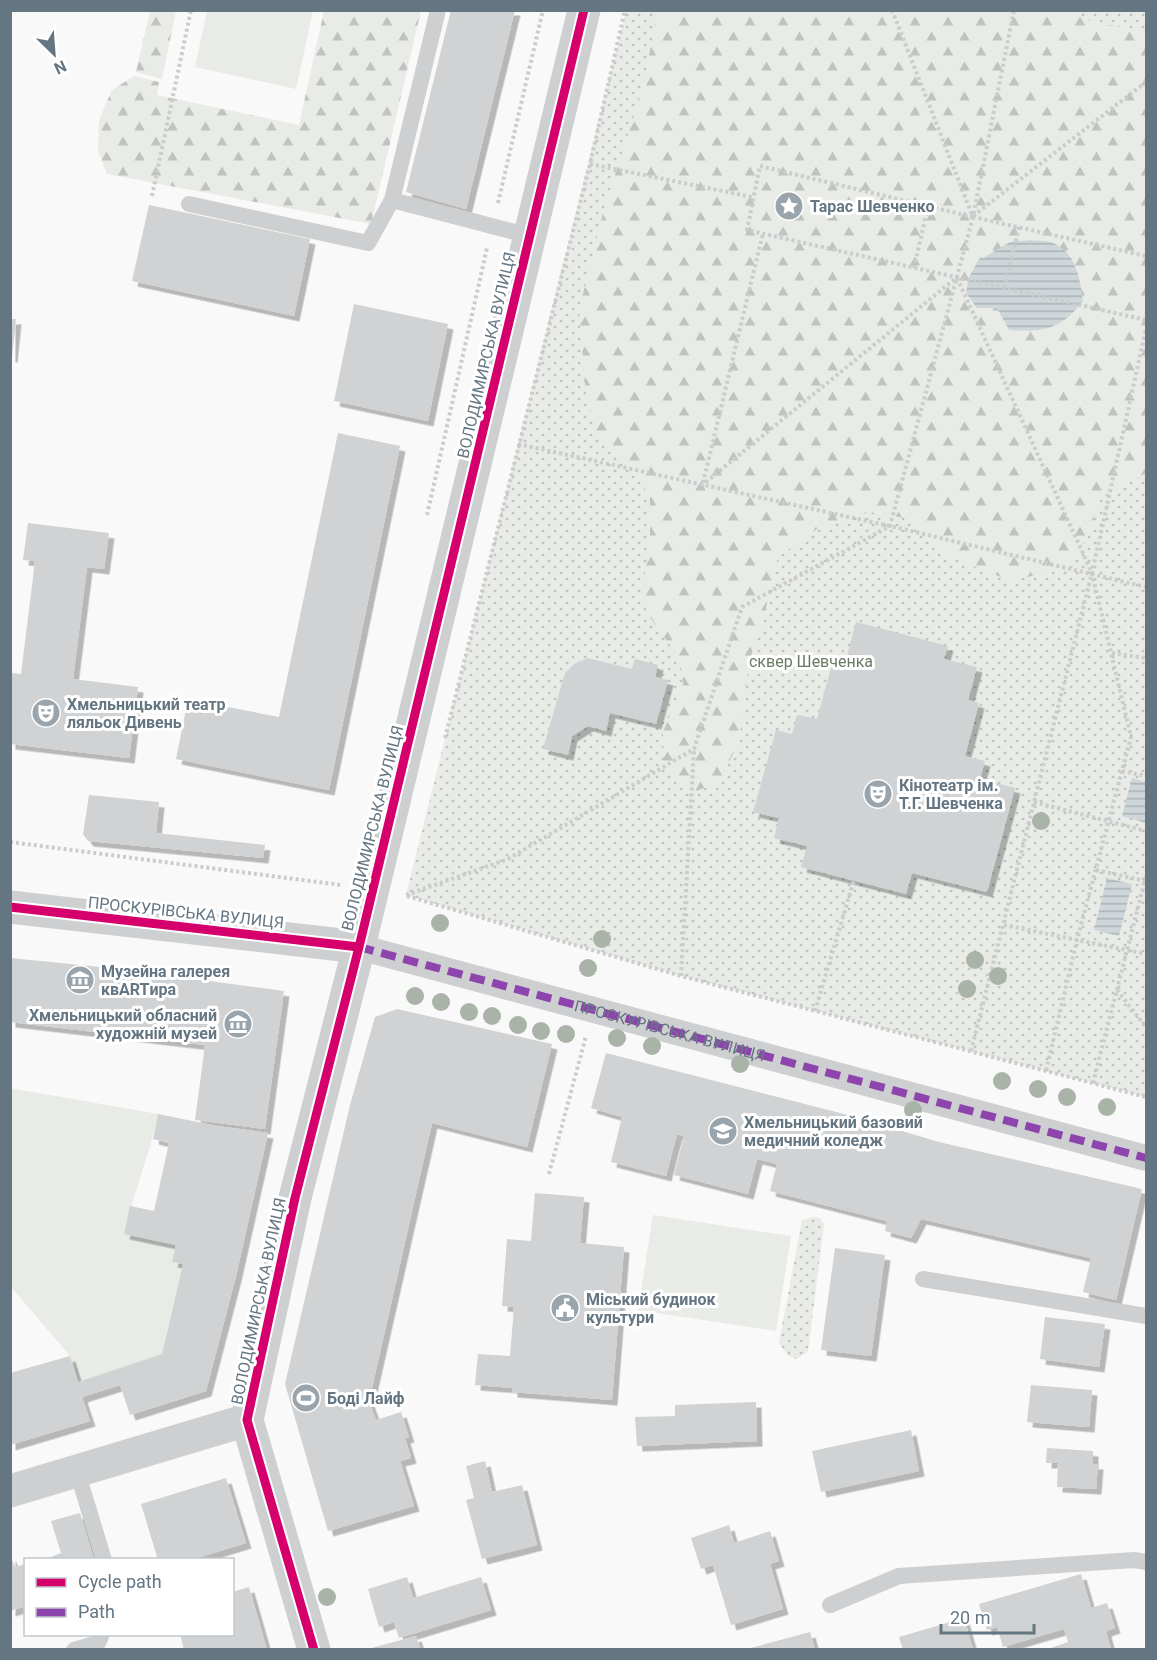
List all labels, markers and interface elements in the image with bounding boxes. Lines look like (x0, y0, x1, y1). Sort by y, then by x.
north arrow (24, 24, 84, 84)
text: N (51, 56, 69, 78)
place icon: Тарас Шевченко (773, 190, 805, 222)
place label: Тарас Шевченко (810, 197, 934, 216)
street label: ВОЛОДИМИРСЬКА ВУЛИЦЯ (453, 250, 519, 460)
park label: сквер Шевченка (749, 652, 873, 671)
place label: Хмельницький театр ляльок Дивень (67, 695, 226, 732)
theatre icon: Хмельницький театр ляльок Дивень (30, 697, 62, 729)
street label: ВОЛОДИМИРСЬКА ВУЛИЦЯ (338, 723, 407, 933)
place label: Кінотеатр ім. Т.Г. Шевченка (899, 776, 1003, 813)
theatre icon: Кінотеатр ім. Т.Г. Шевченка (862, 778, 894, 810)
street label: ПРОСКУРІВСЬКА ВУЛИЦЯ (87, 893, 285, 932)
place label: Музейна галерея квARTира (101, 962, 230, 999)
museum icon: Музейна галерея квARTира (64, 964, 96, 996)
street label: ПРОСКУРІВСЬКА ВУЛИЦЯ (572, 996, 768, 1066)
place label: Хмельницький обласний художній музей (29, 1006, 217, 1043)
museum icon: Хмельницький обласний художній музей (222, 1008, 254, 1040)
place label: Хмельницький базовий медичний коледж (744, 1113, 923, 1150)
school or university icon: Хмельницький базовий медичний коледж (707, 1115, 739, 1147)
street label: ВОЛОДИМИРСЬКА ВУЛИЦЯ (227, 1196, 290, 1406)
place label: Міський будинок культури (586, 1290, 716, 1327)
public building icon: Міський будинок культури (549, 1292, 581, 1324)
sports icon: Боді Лайф (290, 1382, 322, 1414)
place label: Боді Лайф (327, 1389, 405, 1408)
legend (24, 1558, 234, 1636)
text: Cycle path (78, 1571, 162, 1592)
scale bar (941, 1597, 1034, 1635)
text: Path (78, 1601, 115, 1622)
text: 20 m (950, 1607, 990, 1628)

